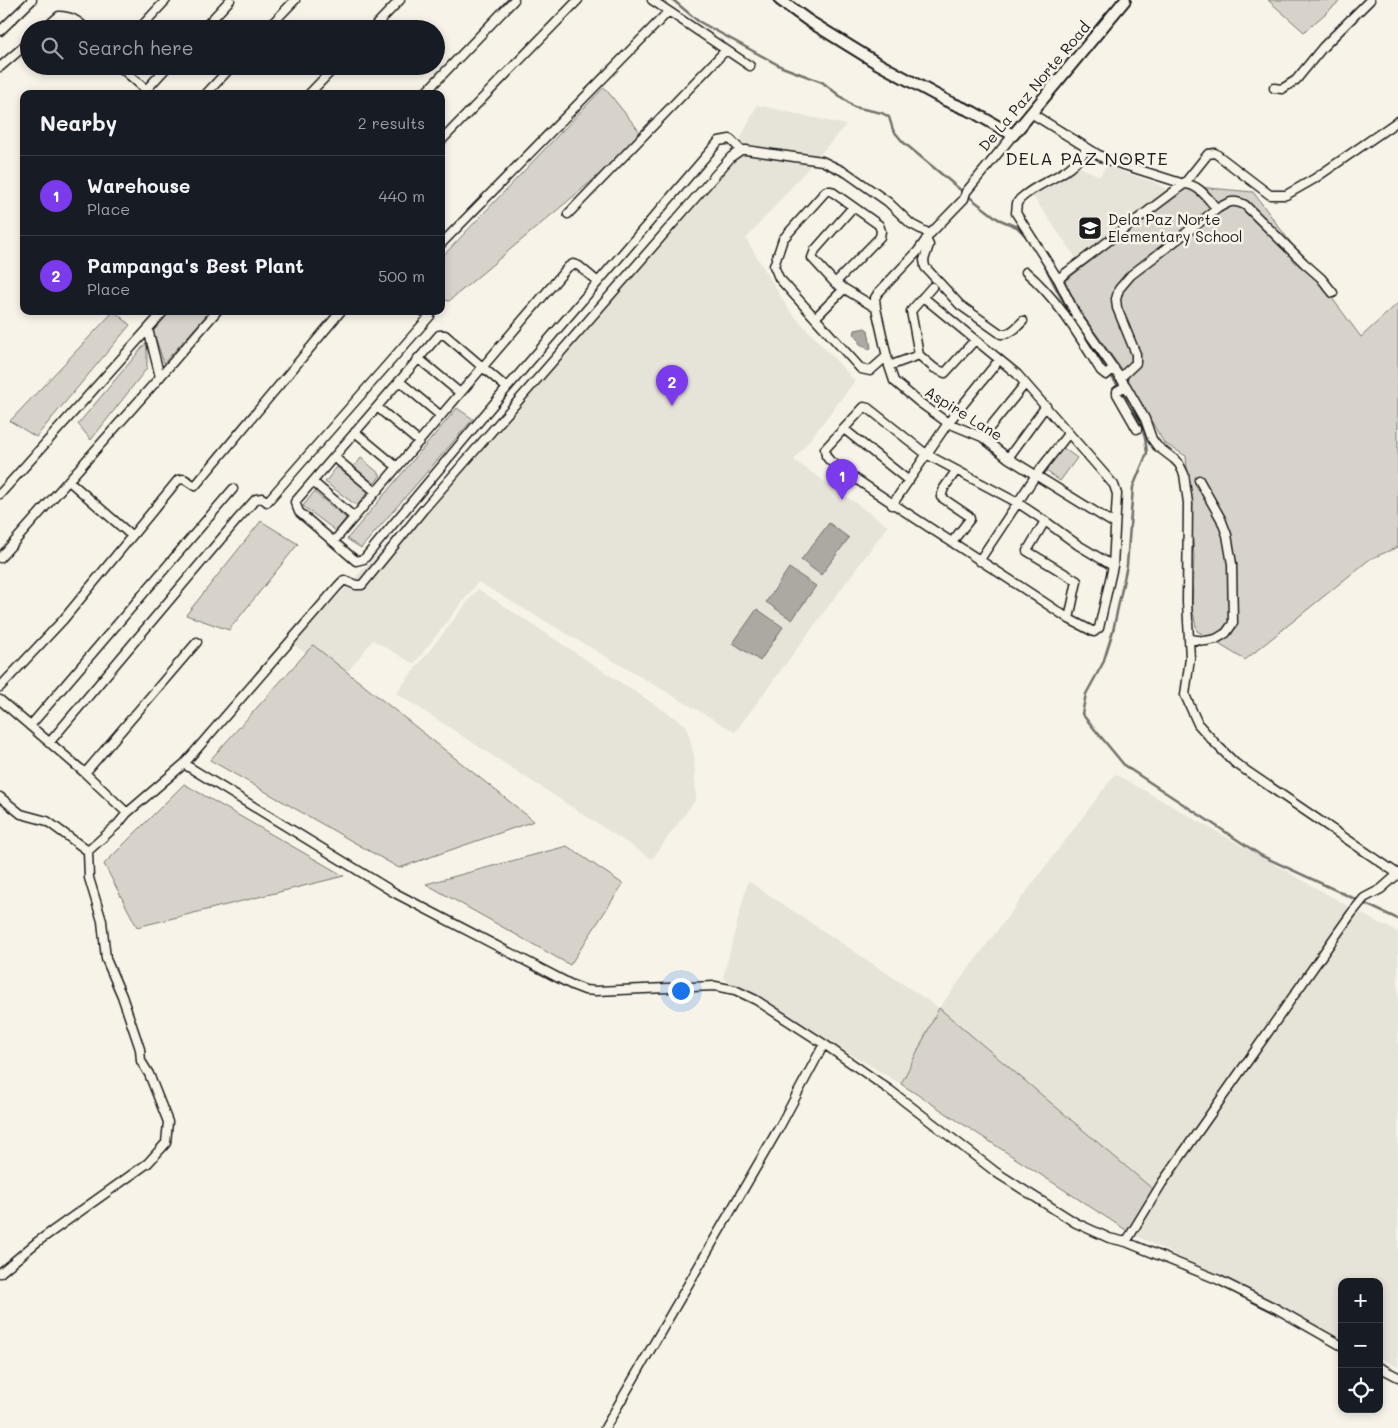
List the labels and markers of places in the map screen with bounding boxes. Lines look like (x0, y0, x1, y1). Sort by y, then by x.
place label: Dela Paz Norte Elementary School (1108, 209, 1243, 246)
school or university icon: Dela Paz Norte Elementary School (1077, 215, 1103, 241)
pin: 2 (656, 365, 688, 406)
pin: 1 (826, 459, 858, 500)

